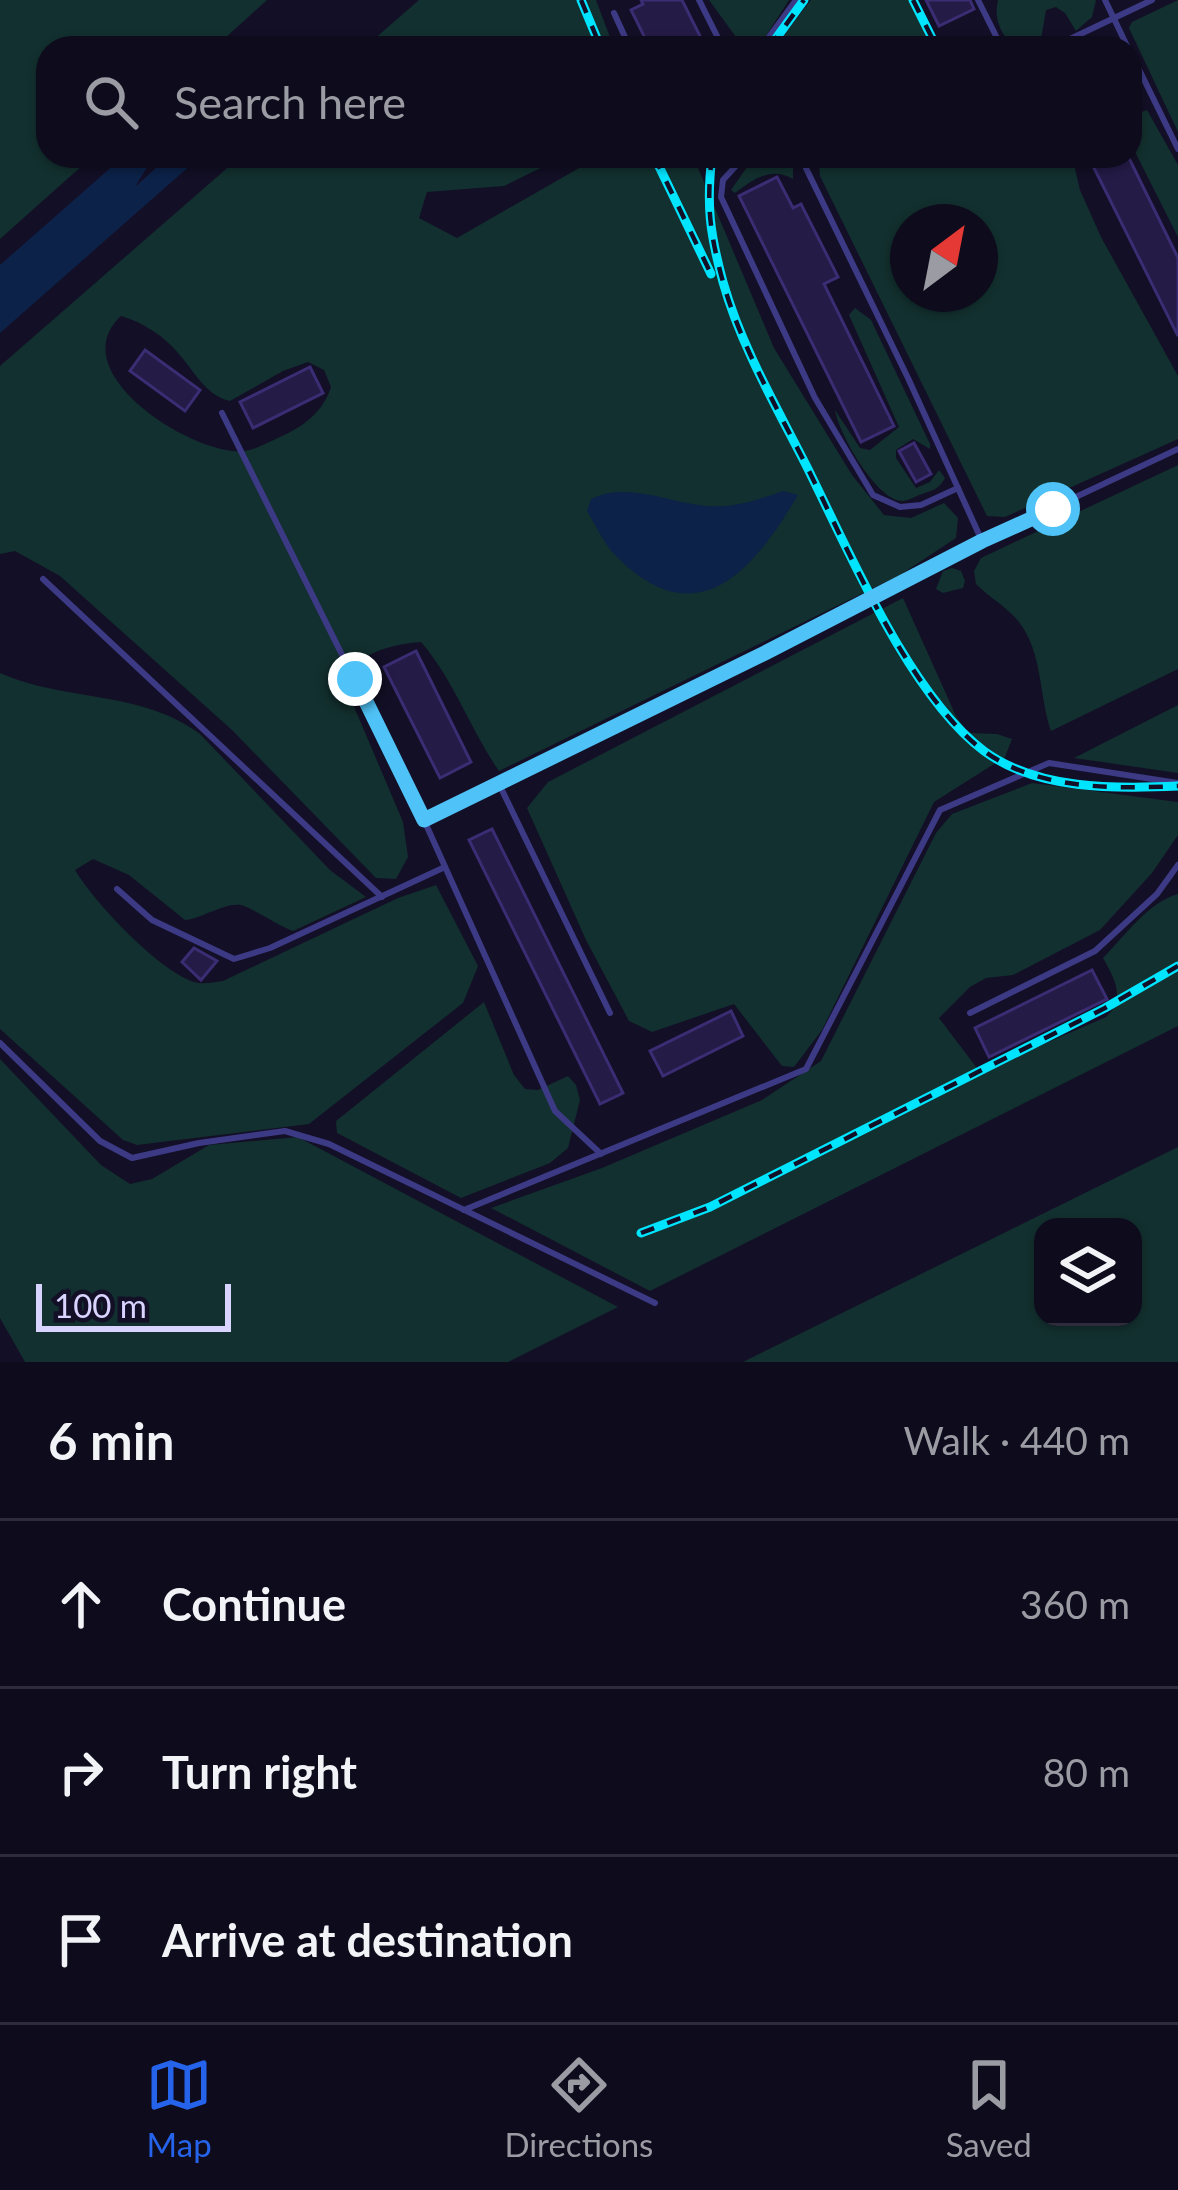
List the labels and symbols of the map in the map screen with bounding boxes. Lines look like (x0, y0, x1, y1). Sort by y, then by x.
north arrow (890, 204, 998, 312)
route start (1026, 482, 1080, 536)
route end (328, 652, 382, 706)
scale bar (36, 1278, 231, 1331)

